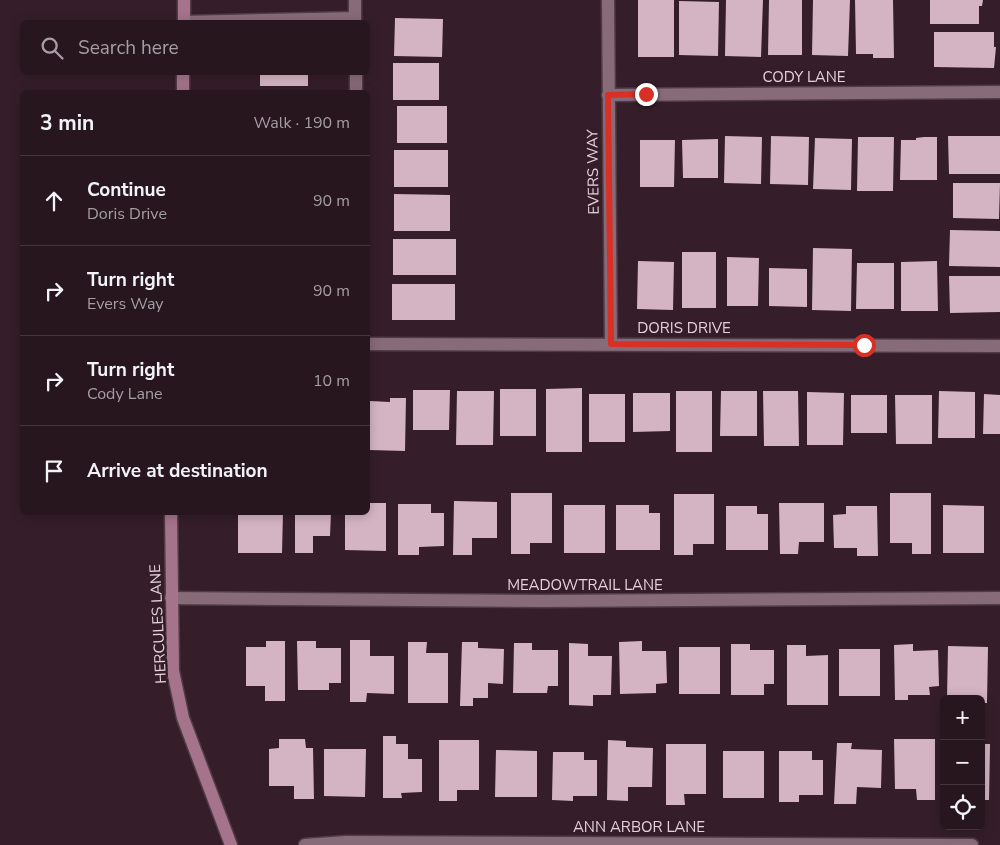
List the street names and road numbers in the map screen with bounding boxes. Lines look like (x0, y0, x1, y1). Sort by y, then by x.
street label: CODY LANE (762, 67, 846, 87)
street label: EVERS WAY (582, 128, 604, 215)
street label: DORIS DRIVE (637, 318, 731, 338)
street label: HERCULES LANE (145, 564, 171, 684)
street label: MEADOWTRAIL LANE (507, 575, 663, 595)
street label: ANN ARBOR LANE (573, 817, 705, 837)

